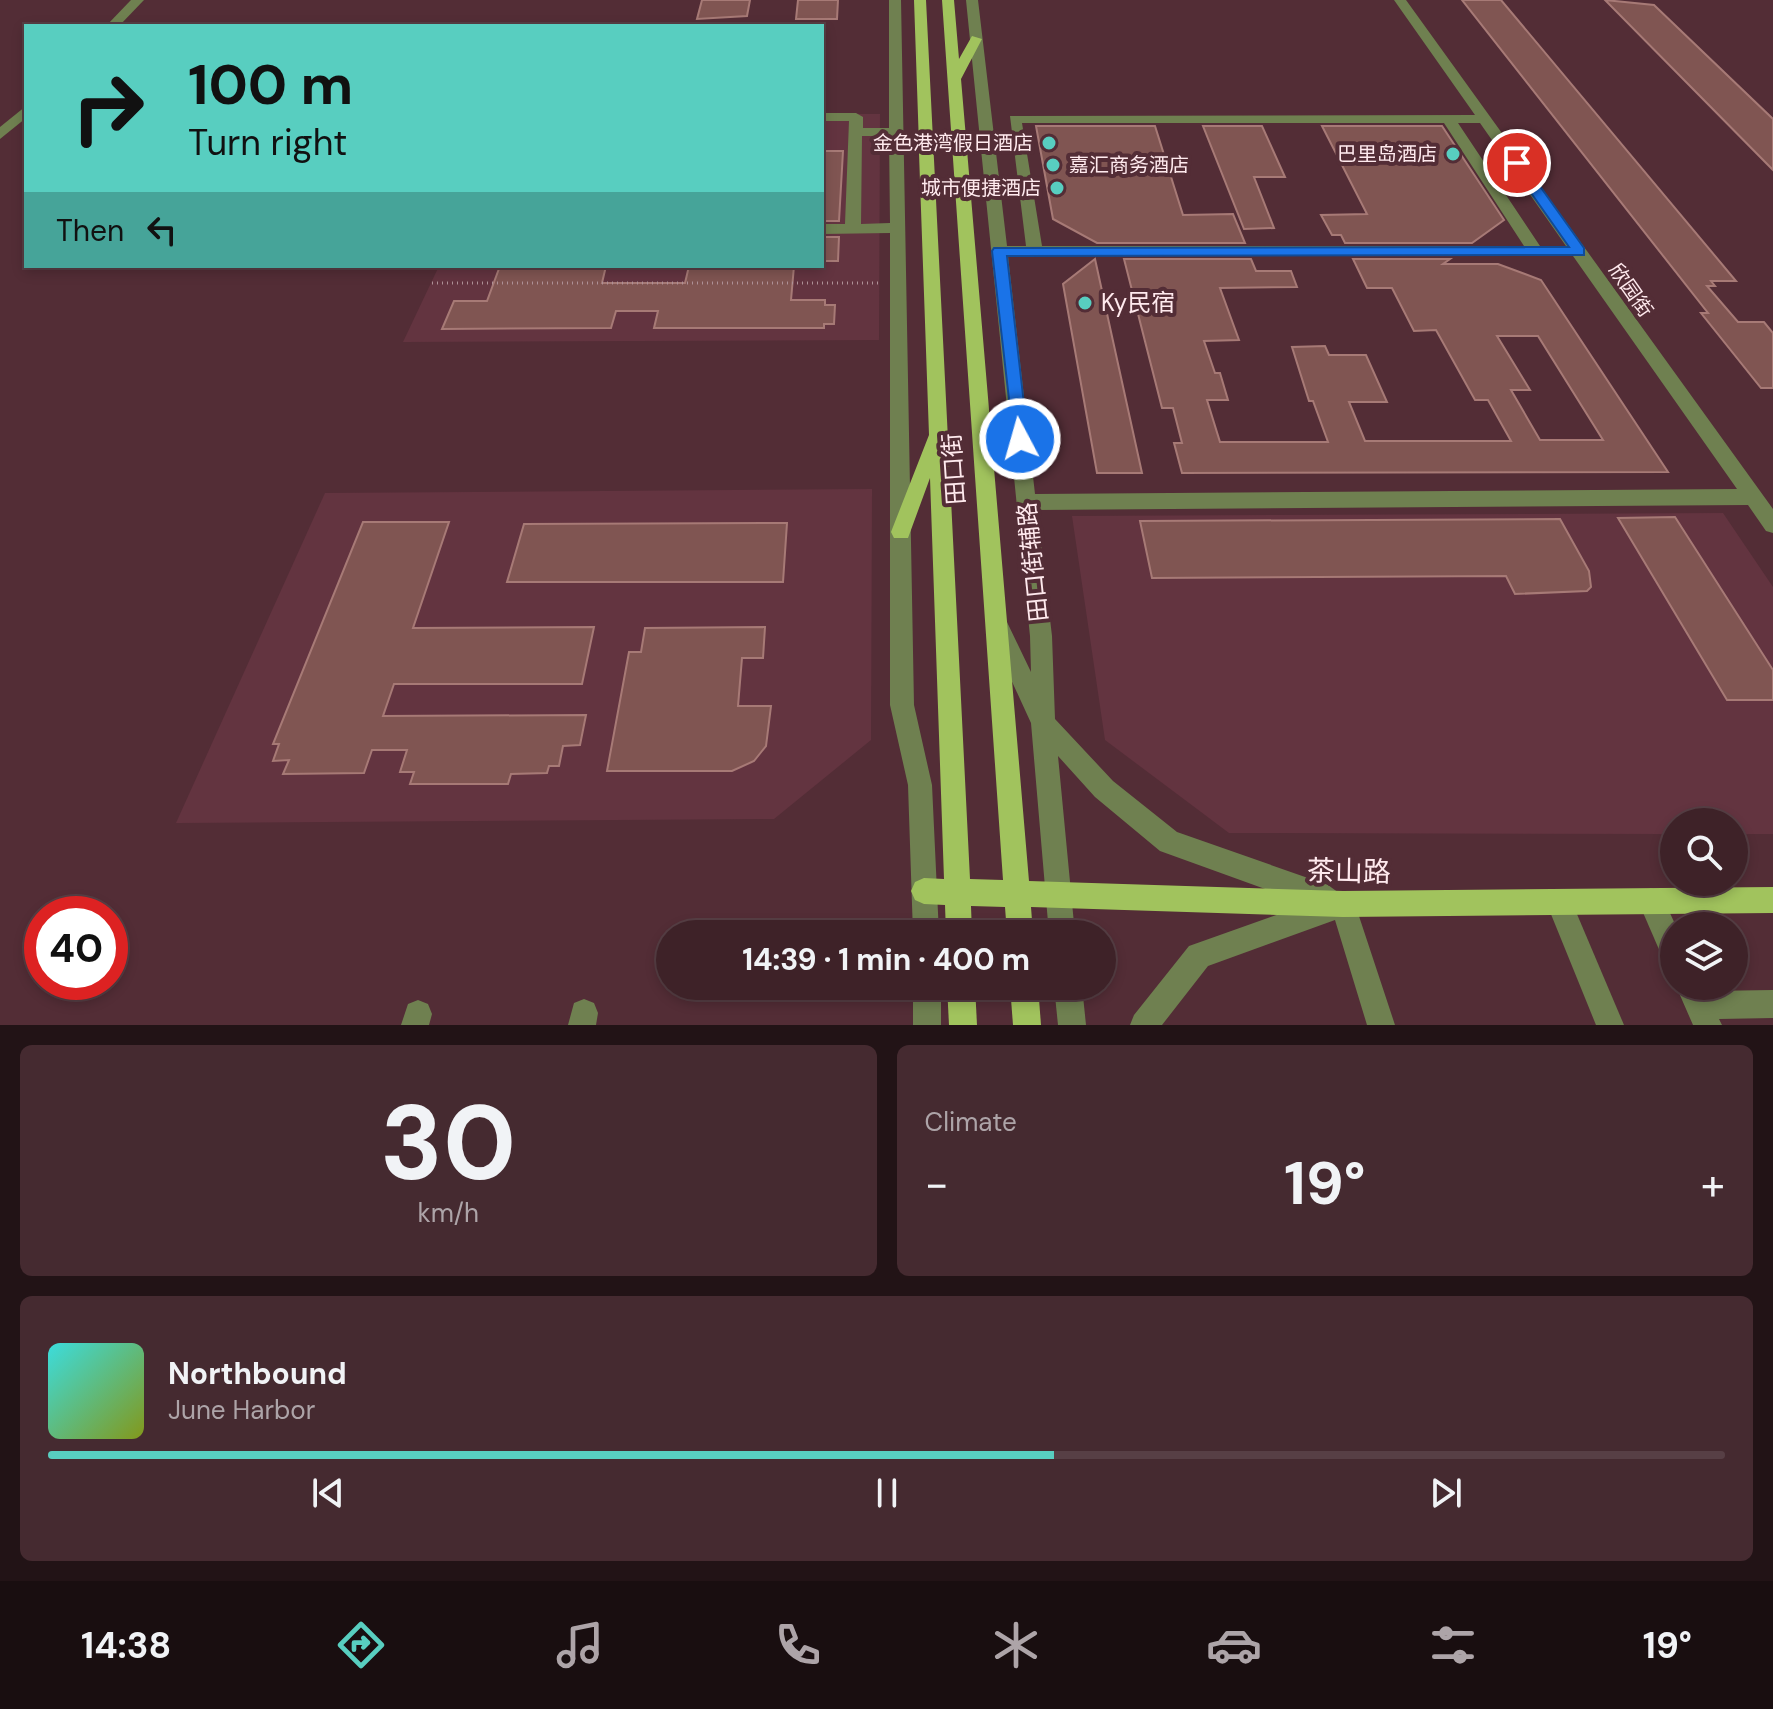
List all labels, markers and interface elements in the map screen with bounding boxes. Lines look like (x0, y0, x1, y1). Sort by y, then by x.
text: 100 m (188, 48, 353, 121)
icon: right (56, 56, 160, 160)
text: Turn right (188, 119, 347, 166)
pin (1483, 129, 1551, 197)
place label: 金色港湾假日酒店 (873, 130, 1033, 156)
marker: 金色港湾假日酒店 (1040, 134, 1058, 152)
place label: 巴里岛酒店 (1337, 141, 1437, 167)
icon: arrive (1495, 141, 1539, 185)
marker: 巴里岛酒店 (1444, 145, 1462, 163)
place label: 嘉汇商务酒店 (1069, 152, 1189, 178)
marker: 嘉汇商务酒店 (1044, 156, 1062, 174)
place label: 城市便捷酒店 (921, 175, 1041, 201)
marker: 城市便捷酒店 (1048, 179, 1066, 197)
icon: left (140, 208, 184, 252)
text: Then (56, 211, 124, 250)
street label: 欣园街 (1603, 258, 1659, 322)
place label: Ky民宿 (1101, 287, 1175, 318)
marker: Ky民宿 (1076, 294, 1094, 312)
position arrow (978, 397, 1062, 481)
street label: 田口街 (936, 432, 971, 506)
street label: 田口街辅路 (1011, 501, 1054, 623)
map controls (1660, 808, 1748, 1000)
button: search (1660, 808, 1748, 896)
street label: 茶山路 (1307, 852, 1391, 891)
speed limit sign: 40 (24, 896, 128, 1000)
button: layers (1660, 912, 1748, 1000)
text: 14:39 · 1 min · 400 m (742, 940, 1030, 979)
text: 30 (380, 1076, 516, 1211)
text: Climate (925, 1105, 1017, 1139)
text: 19° (1284, 1144, 1366, 1223)
text: − (925, 1155, 949, 1213)
text: + (1701, 1155, 1725, 1213)
text: km/h (418, 1196, 479, 1230)
text: Northbound (168, 1354, 347, 1393)
text: June Harbor (168, 1393, 315, 1427)
icon: previous (306, 1471, 350, 1515)
icon: pause (865, 1471, 909, 1515)
icon: next (1424, 1471, 1468, 1515)
icon: directions (333, 1617, 389, 1673)
icon: music (552, 1617, 608, 1673)
icon: phone (770, 1617, 826, 1673)
icon: climate (988, 1617, 1044, 1673)
icon: car (1206, 1617, 1262, 1673)
icon: filters (1425, 1617, 1481, 1673)
text: 14:38 (81, 1622, 171, 1669)
text: 19° (1643, 1622, 1692, 1669)

